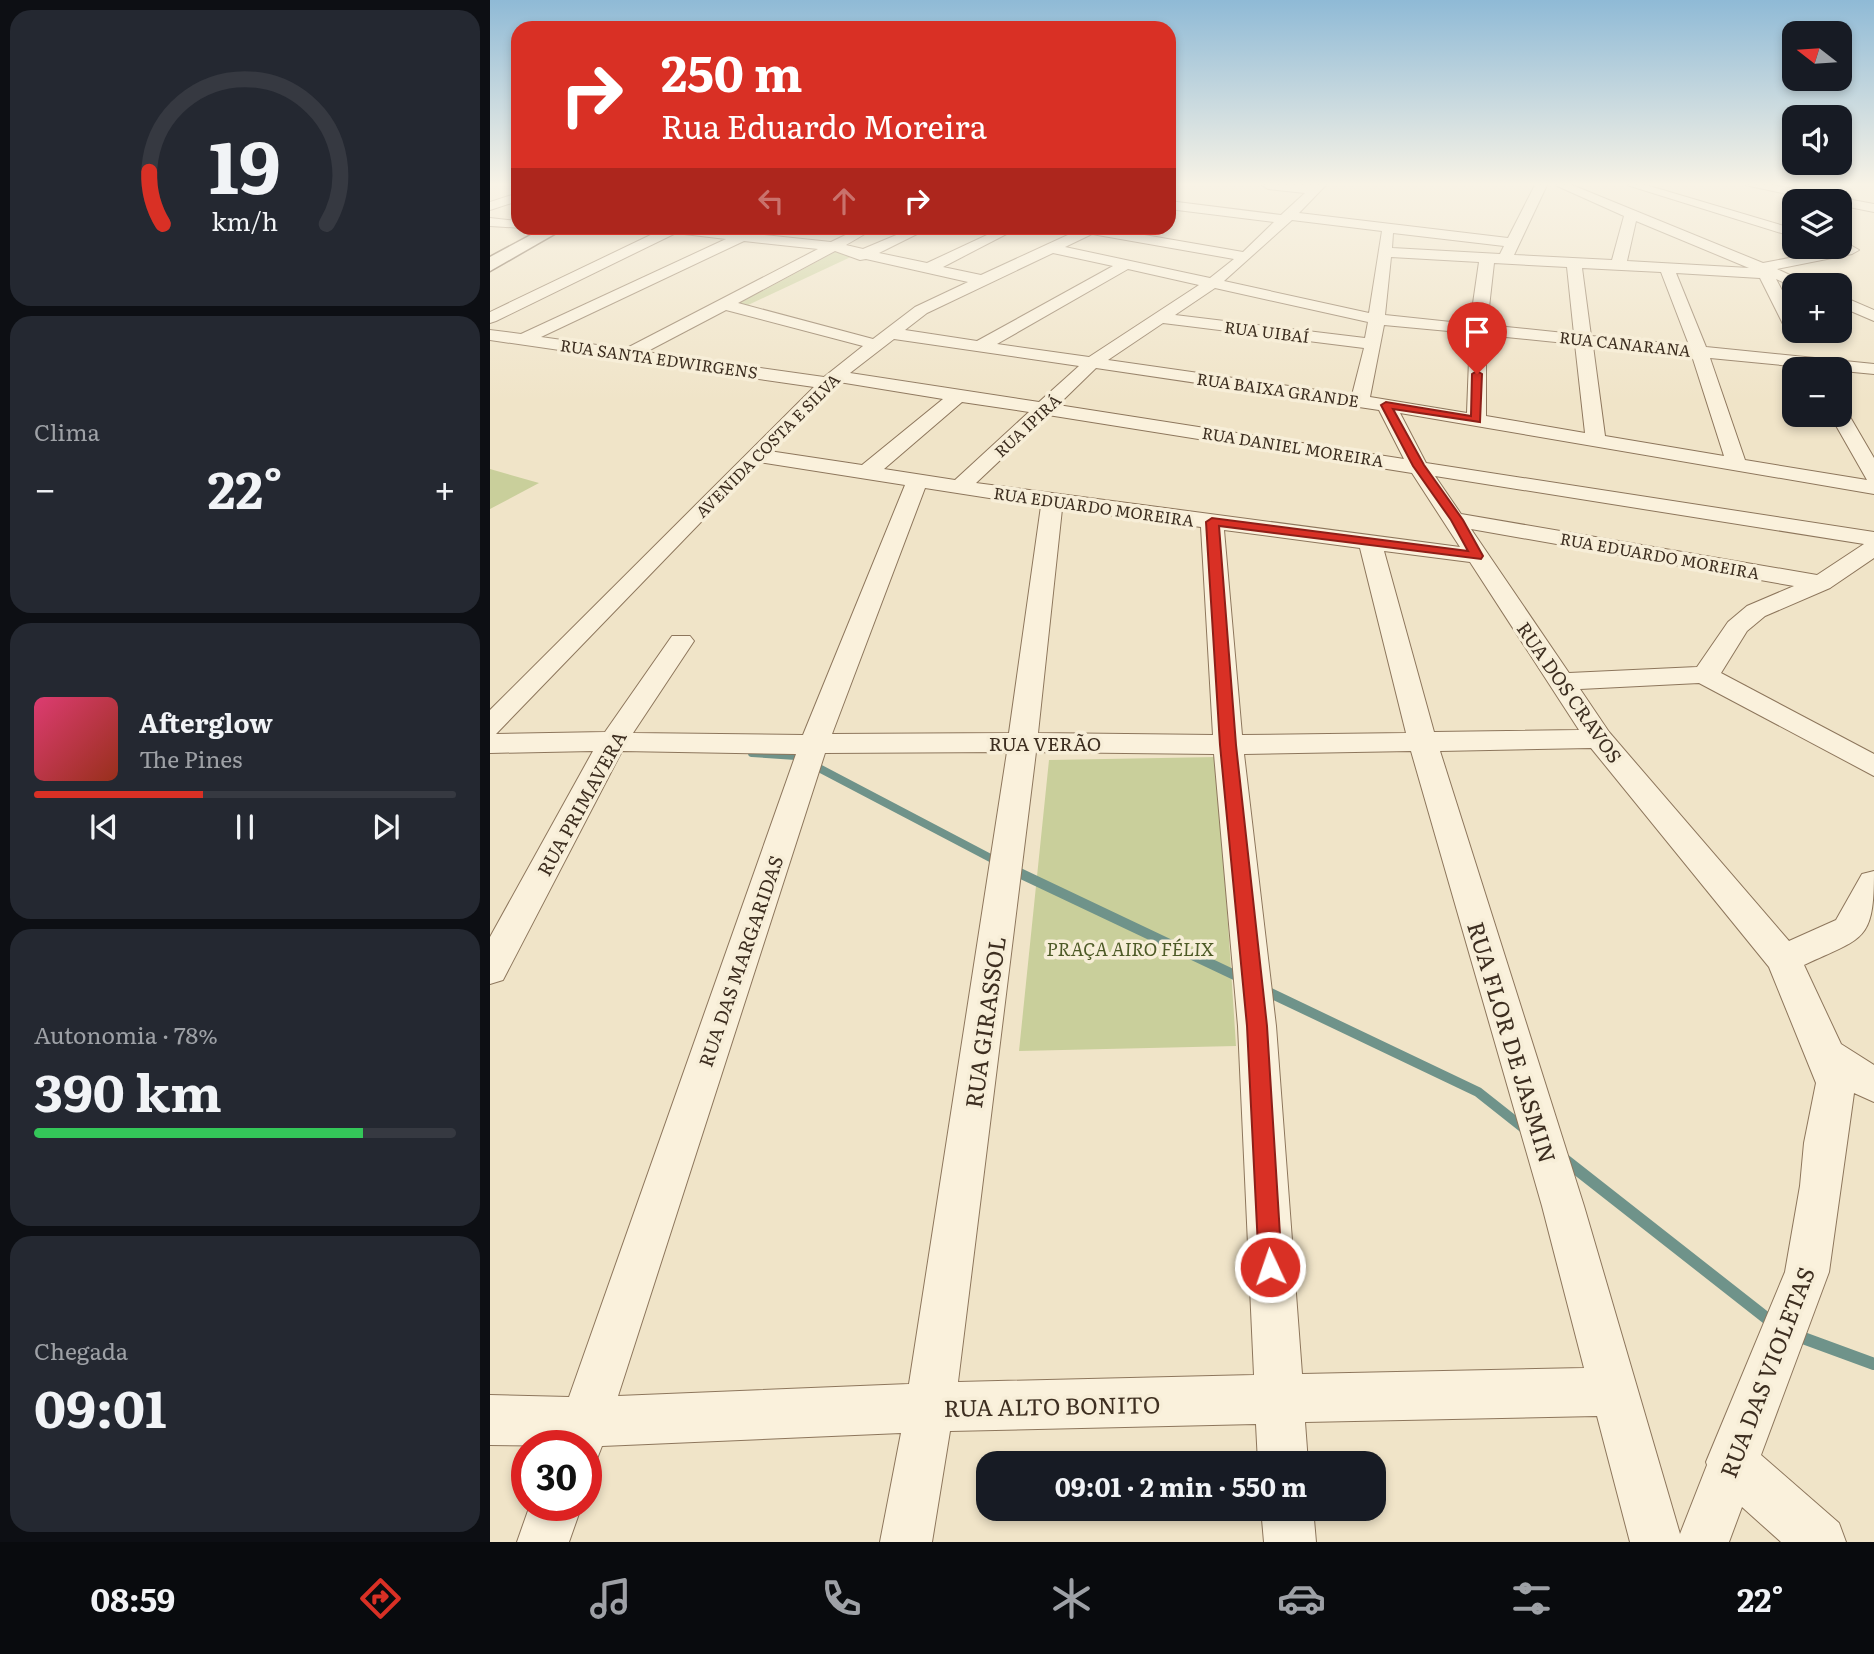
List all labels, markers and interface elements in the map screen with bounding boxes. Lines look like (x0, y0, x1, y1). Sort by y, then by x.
north arrow (1782, 21, 1852, 91)
map controls (1782, 21, 1852, 427)
text: 250 m (661, 34, 803, 107)
icon: right (546, 49, 637, 140)
text: Rua Eduardo Moreira (661, 101, 987, 149)
button: sound (1782, 105, 1852, 175)
text: 19 (209, 109, 281, 217)
icon: left (752, 182, 790, 220)
icon: ahead (825, 182, 863, 220)
icon: right (898, 182, 936, 220)
button: layers (1782, 189, 1852, 259)
text: km/h (212, 202, 278, 239)
button: + (1782, 273, 1852, 343)
pin (1447, 302, 1507, 374)
icon: arrive (1458, 313, 1496, 351)
street label: RUA UIBAÍ (1223, 314, 1311, 348)
street label: RUA CANARANA (1558, 324, 1692, 362)
street label: RUA SANTA EDWIRGENS (559, 332, 759, 384)
button: − (1782, 357, 1852, 427)
street label: RUA BAIXA GRANDE (1195, 366, 1361, 412)
street label: AVENIDA COSTA E SILVA (689, 367, 845, 523)
street label: RUA IPIRÁ (988, 388, 1066, 462)
text: Clima (34, 414, 100, 448)
street label: RUA DANIEL MOREIRA (1200, 420, 1386, 472)
text: 22° (207, 448, 283, 525)
text: − (34, 458, 56, 515)
text: + (434, 458, 456, 515)
street label: RUA EDUARDO MOREIRA (992, 480, 1196, 532)
street label: RUA EDUARDO MOREIRA (1558, 526, 1762, 584)
street label: RUA DOS CRAVOS (1511, 616, 1629, 768)
text: Afterglow (139, 702, 273, 741)
street label: RUA PRIMAVERA (529, 725, 633, 881)
street label: RUA VERÃO (989, 729, 1101, 757)
text: The Pines (139, 741, 242, 775)
icon: previous (85, 808, 123, 846)
icon: pause (226, 808, 264, 846)
icon: next (367, 808, 405, 846)
street label: RUA DAS MARGARIDAS (691, 852, 789, 1070)
street label: RUA FLOR DE JASMIN (1460, 917, 1566, 1167)
street label: RUA GIRASSOL (955, 934, 1013, 1110)
park label: PRAÇA AIRO FÉLIX (1046, 934, 1214, 962)
text: Autonomia · 78% (34, 1017, 218, 1051)
text: 390 km (34, 1051, 222, 1128)
position arrow (1233, 1230, 1307, 1304)
street label: RUA DAS VIOLETAS (1710, 1262, 1822, 1482)
text: Chegada (34, 1333, 128, 1367)
text: 09:01 (34, 1367, 167, 1444)
street label: RUA ALTO BONITO (943, 1386, 1161, 1424)
speed limit sign: 30 (511, 1430, 602, 1521)
text: 09:01 · 2 min · 550 m (1055, 1466, 1307, 1505)
text: 08:59 (91, 1574, 175, 1622)
icon: directions (356, 1574, 405, 1623)
icon: music (586, 1574, 635, 1623)
icon: phone (817, 1574, 866, 1623)
icon: climate (1047, 1574, 1096, 1623)
icon: car (1277, 1574, 1326, 1623)
icon: filters (1507, 1574, 1556, 1623)
text: 22° (1737, 1574, 1783, 1622)

